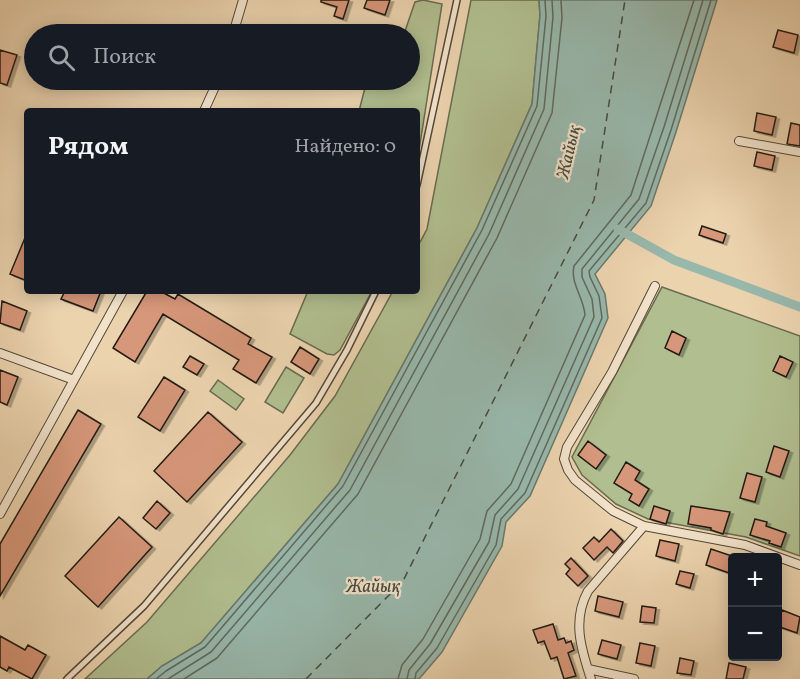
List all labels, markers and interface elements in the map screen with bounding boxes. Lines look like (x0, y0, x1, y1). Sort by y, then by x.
search box (24, 24, 420, 90)
icon: search (45, 41, 78, 74)
text: Поиск (93, 42, 156, 73)
water label: Жайық (551, 123, 588, 183)
text: Рядом (48, 129, 128, 165)
text: Найдено: 0 (294, 133, 396, 161)
map controls (728, 553, 782, 661)
button: + (728, 553, 782, 607)
water label: Жайық (345, 575, 401, 600)
button: − (728, 607, 782, 661)

